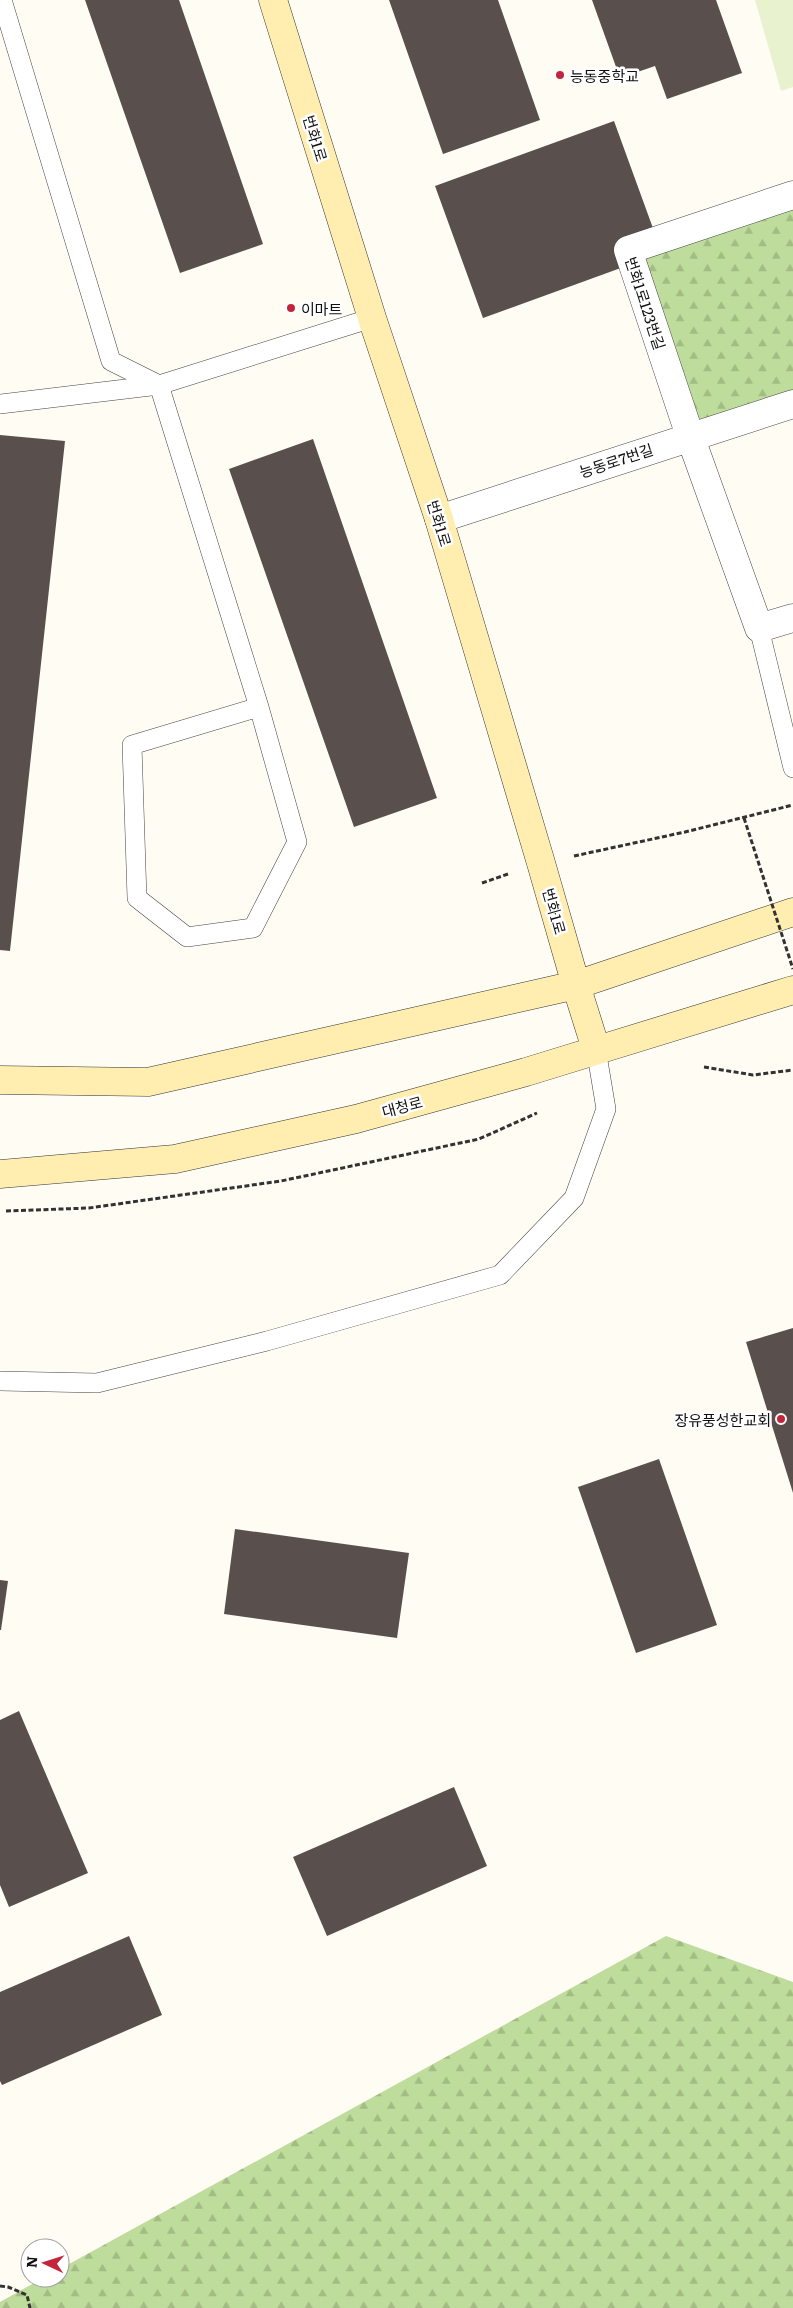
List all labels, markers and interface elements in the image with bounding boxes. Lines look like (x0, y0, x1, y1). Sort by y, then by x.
place label: 능동중학교 (570, 64, 639, 87)
marker: 능동중학교 (554, 69, 566, 81)
street label: 번화1로 (298, 112, 334, 164)
street label: 번화1로123번길 (620, 253, 672, 353)
place label: 이마트 (301, 297, 343, 320)
marker: 이마트 (285, 302, 297, 314)
street label: 능동로7번길 (576, 437, 656, 483)
street label: 번화1로 (422, 497, 458, 549)
street label: 번화1로 (537, 885, 573, 937)
street label: 대청로 (379, 1090, 425, 1122)
place label: 장유풍성한교회 (674, 1408, 771, 1431)
marker: 장유풍성한교회 (775, 1413, 787, 1425)
north arrow (20, 2238, 70, 2288)
text: N (21, 2255, 41, 2269)

